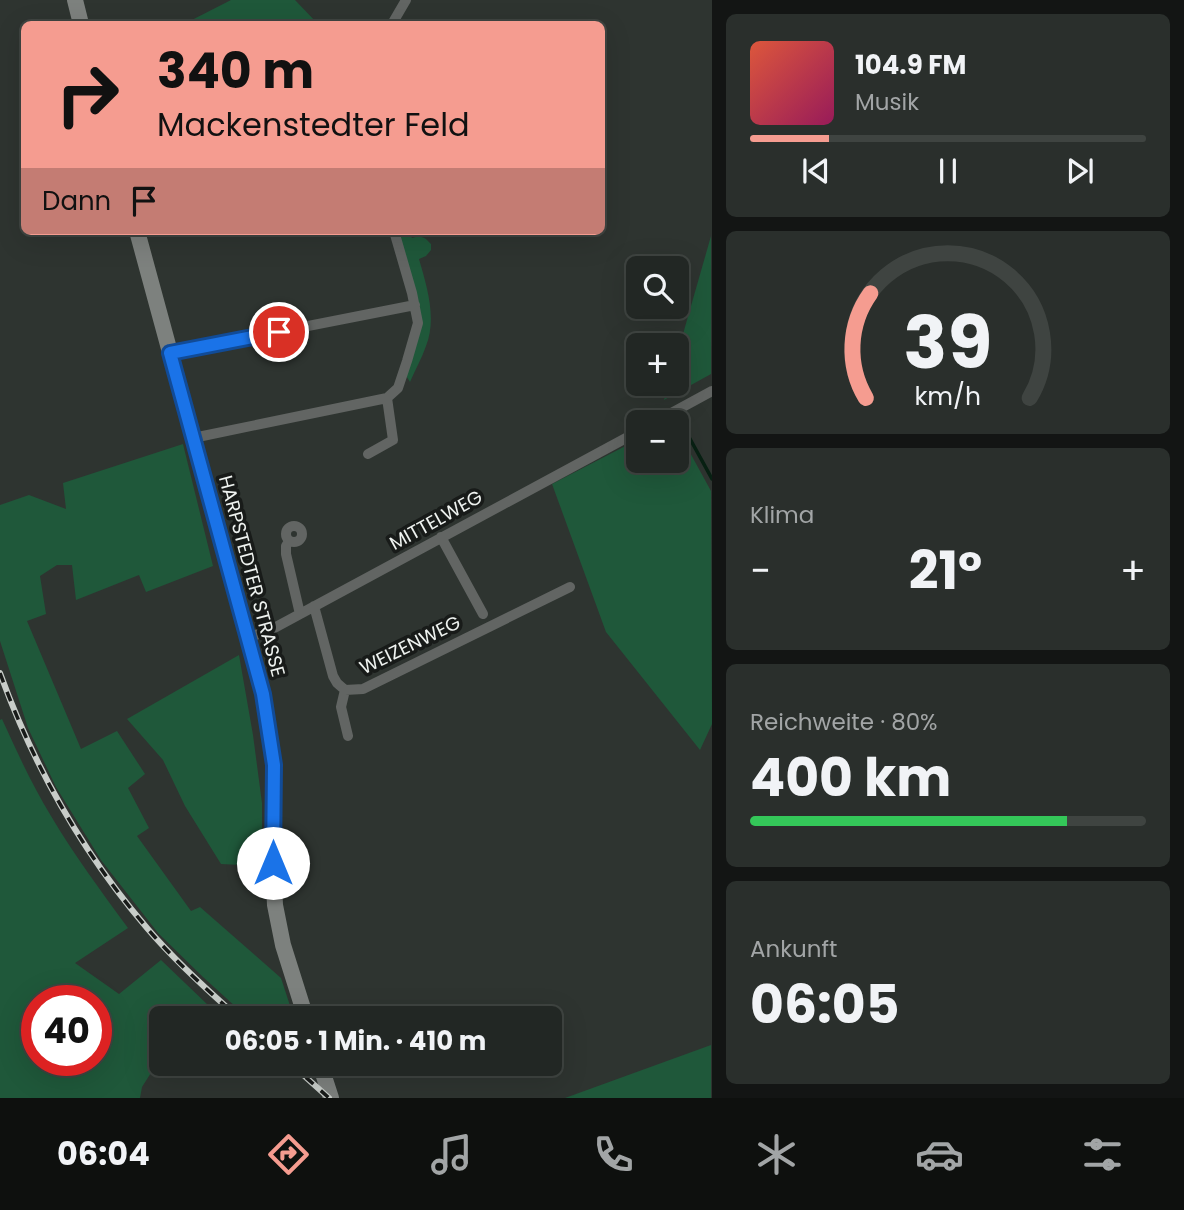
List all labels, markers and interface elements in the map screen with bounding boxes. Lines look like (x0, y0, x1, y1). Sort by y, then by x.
text: 340 m (157, 37, 314, 105)
text: 104.9 FM (855, 47, 966, 83)
icon: right (42, 49, 133, 140)
text: Musik (855, 86, 919, 118)
text: Mackenstedter Feld (157, 102, 470, 147)
icon: previous (797, 152, 835, 190)
icon: pause (929, 152, 967, 190)
icon: next (1061, 152, 1099, 190)
icon: arrive (125, 182, 163, 220)
text: Dann (42, 183, 111, 219)
map controls (626, 256, 689, 473)
button: search (626, 256, 689, 319)
text: 39 (904, 293, 992, 394)
pin (249, 302, 309, 362)
icon: arrive (260, 313, 298, 351)
button: + (626, 333, 689, 396)
text: km/h (915, 379, 981, 414)
button: − (626, 410, 689, 473)
street label: HARPSTEDTER STRASSE (212, 472, 292, 680)
street label: MITTELWEG (385, 483, 487, 557)
text: Klima (750, 499, 814, 531)
text: 21° (909, 534, 982, 607)
text: − (750, 544, 771, 597)
text: + (1120, 544, 1146, 597)
street label: WEIZENWEG (355, 609, 465, 681)
text: Reichweite · 80% (750, 706, 938, 738)
text: 400 km (750, 741, 951, 814)
position arrow (236, 826, 310, 900)
text: Ankunft (750, 933, 837, 965)
text: 06:05 (750, 968, 900, 1041)
speed limit sign: 40 (21, 985, 112, 1076)
text: 06:05 · 1 Min. · 410 m (225, 1023, 486, 1059)
icon: directions (264, 1130, 313, 1179)
icon: music (427, 1130, 476, 1179)
icon: phone (589, 1130, 638, 1179)
icon: climate (752, 1130, 801, 1179)
icon: car (915, 1130, 964, 1179)
icon: filters (1078, 1130, 1127, 1179)
text: 06:04 (57, 1131, 150, 1176)

